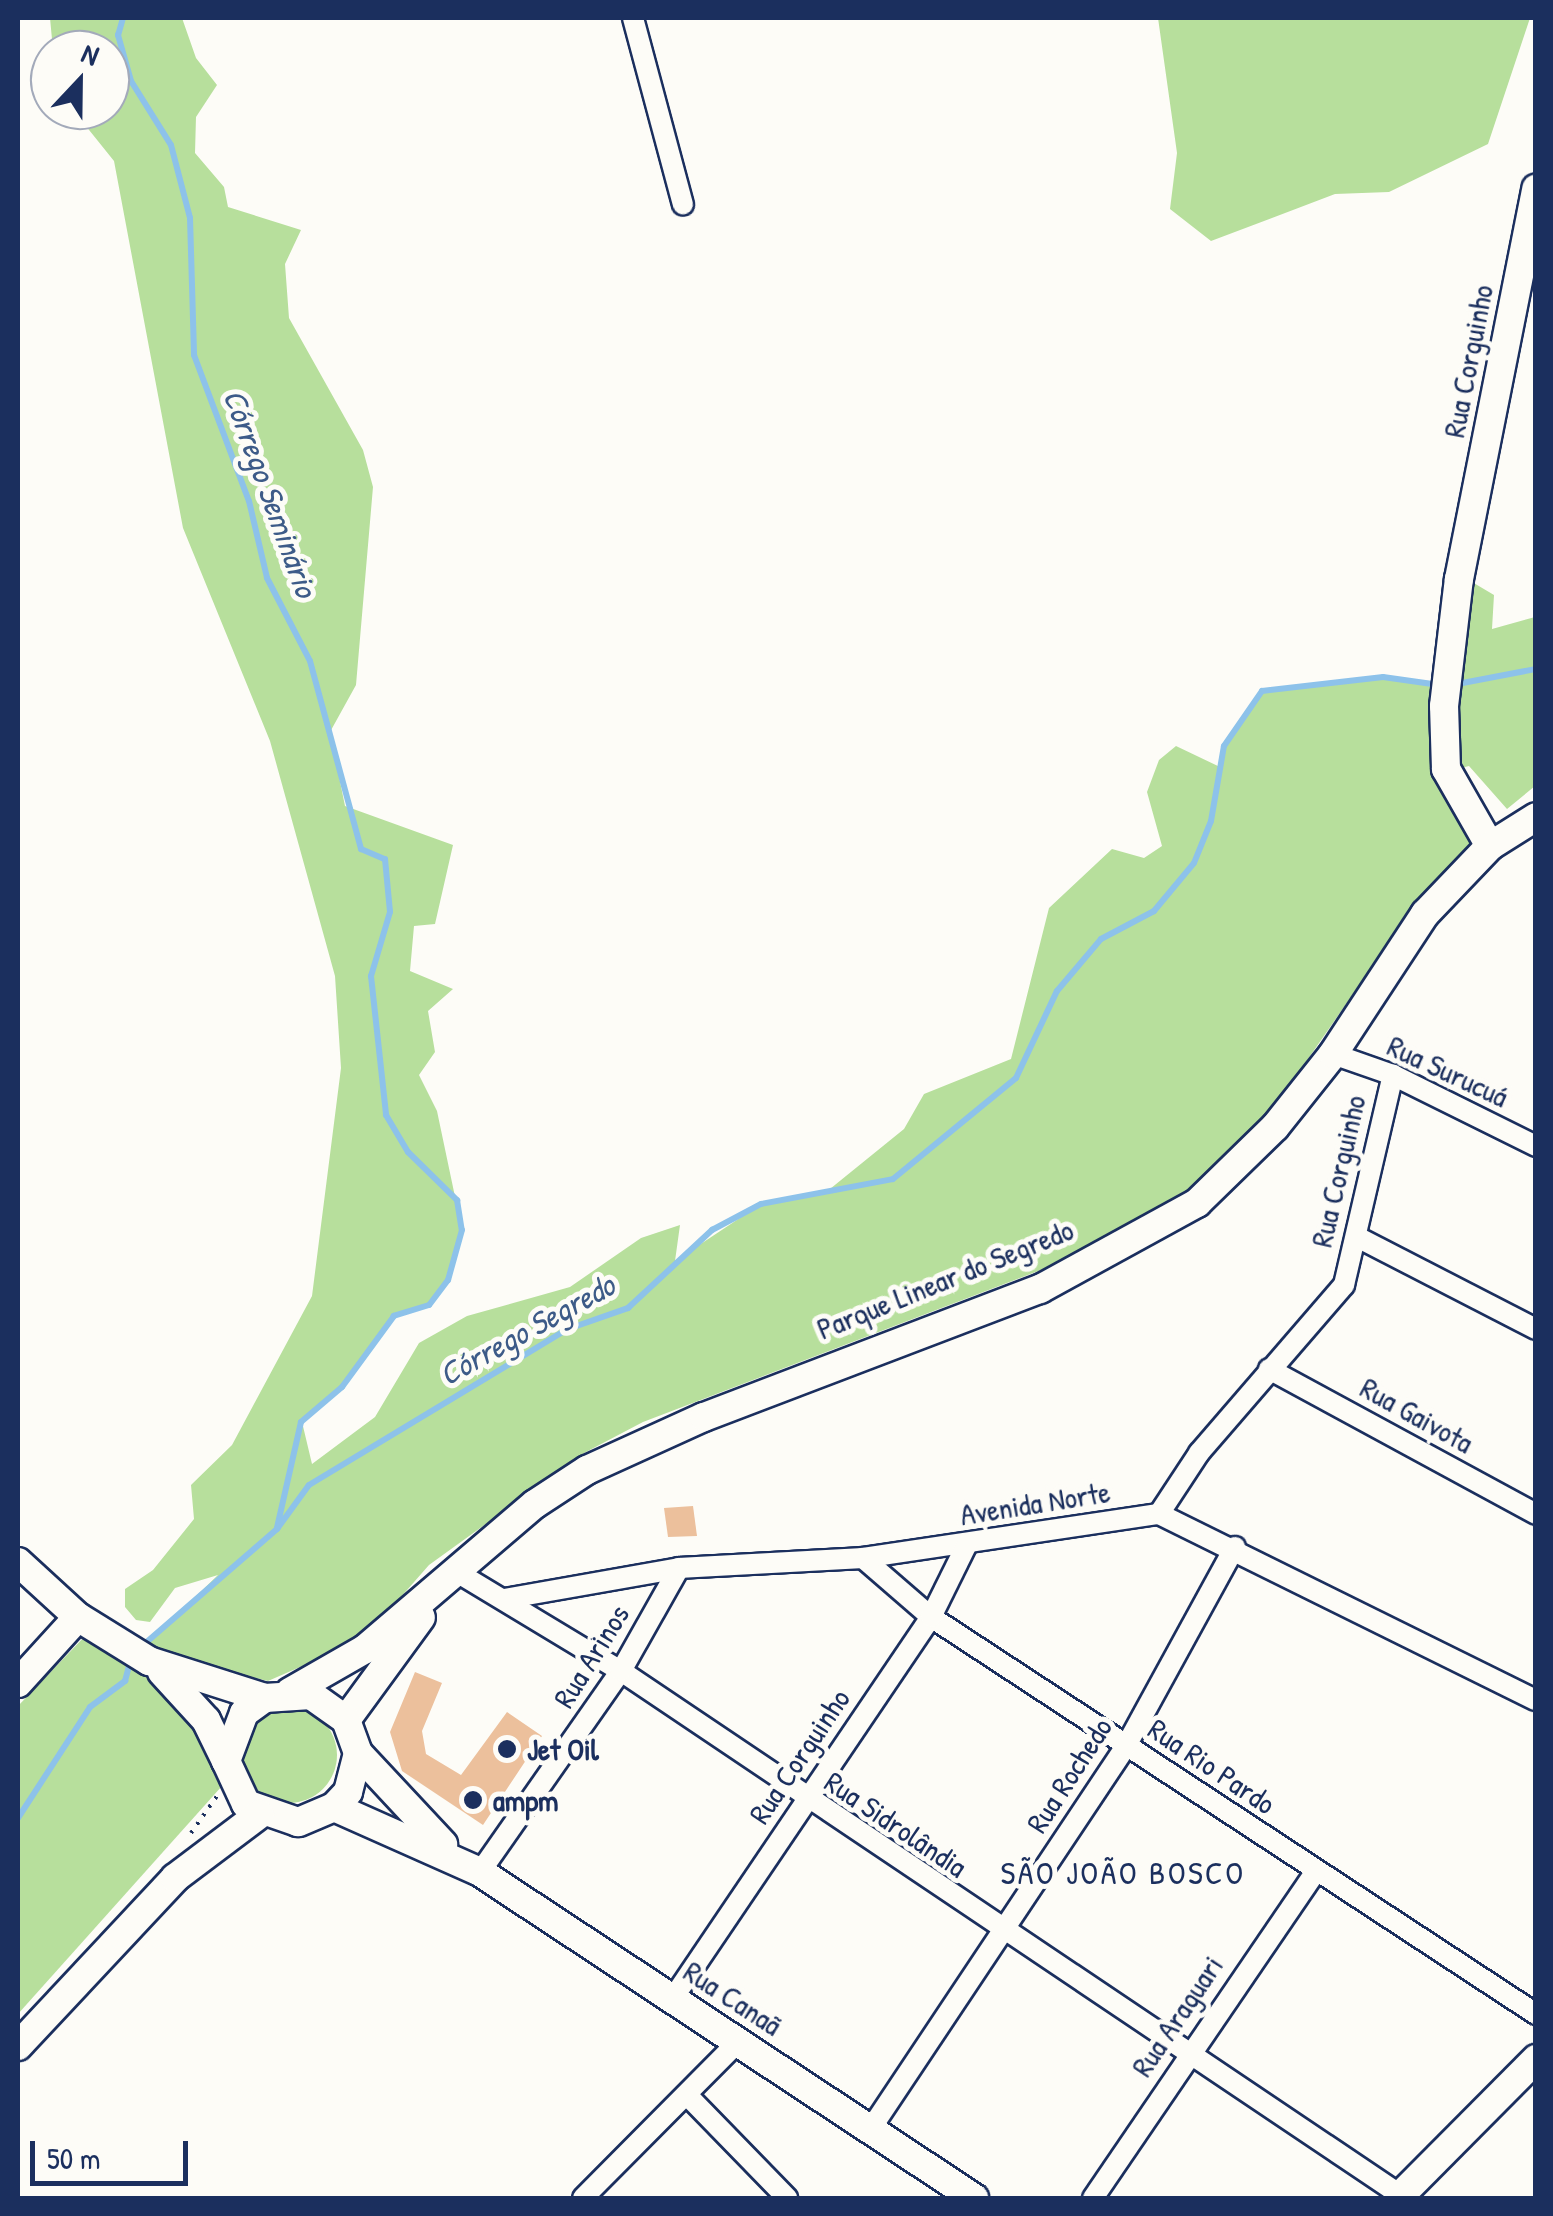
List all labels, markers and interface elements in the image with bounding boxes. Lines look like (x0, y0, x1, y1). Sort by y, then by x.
north arrow (30, 30, 130, 130)
text: N (76, 34, 105, 74)
street label: Rua Corguinho (1436, 282, 1500, 440)
water label: Córrego Seminário (215, 384, 325, 602)
street label: Rua Surucuá (1382, 1027, 1514, 1115)
street label: Rua Corguinho (1303, 1092, 1373, 1250)
street label: Parque Linear do Segredo (812, 1211, 1078, 1347)
water label: Córrego Segredo (433, 1266, 621, 1394)
street label: Rua Gaivota (1354, 1369, 1480, 1461)
street label: Avenida Norte (958, 1473, 1112, 1533)
street label: Rua Arinos (545, 1598, 637, 1714)
street label: Rua Corguinho (741, 1682, 857, 1830)
street label: Rua Rio Pardo (1142, 1710, 1282, 1822)
street label: Rua Rochedo (1019, 1711, 1119, 1839)
place label: Jet Oil (527, 1731, 599, 1767)
marker: Jet Oil (496, 1738, 518, 1760)
street label: Rua Sidrolândia (818, 1763, 974, 1885)
place label: ampm (493, 1782, 558, 1818)
marker: ampm (462, 1789, 484, 1811)
district label: SÃO JOÃO BOSCO (1001, 1854, 1245, 1892)
street label: Rua Araguari (1124, 1949, 1230, 2083)
street label: Rua Canaã (677, 1953, 789, 2043)
scale bar (35, 2121, 192, 2183)
text: 50 m (47, 2138, 100, 2178)

